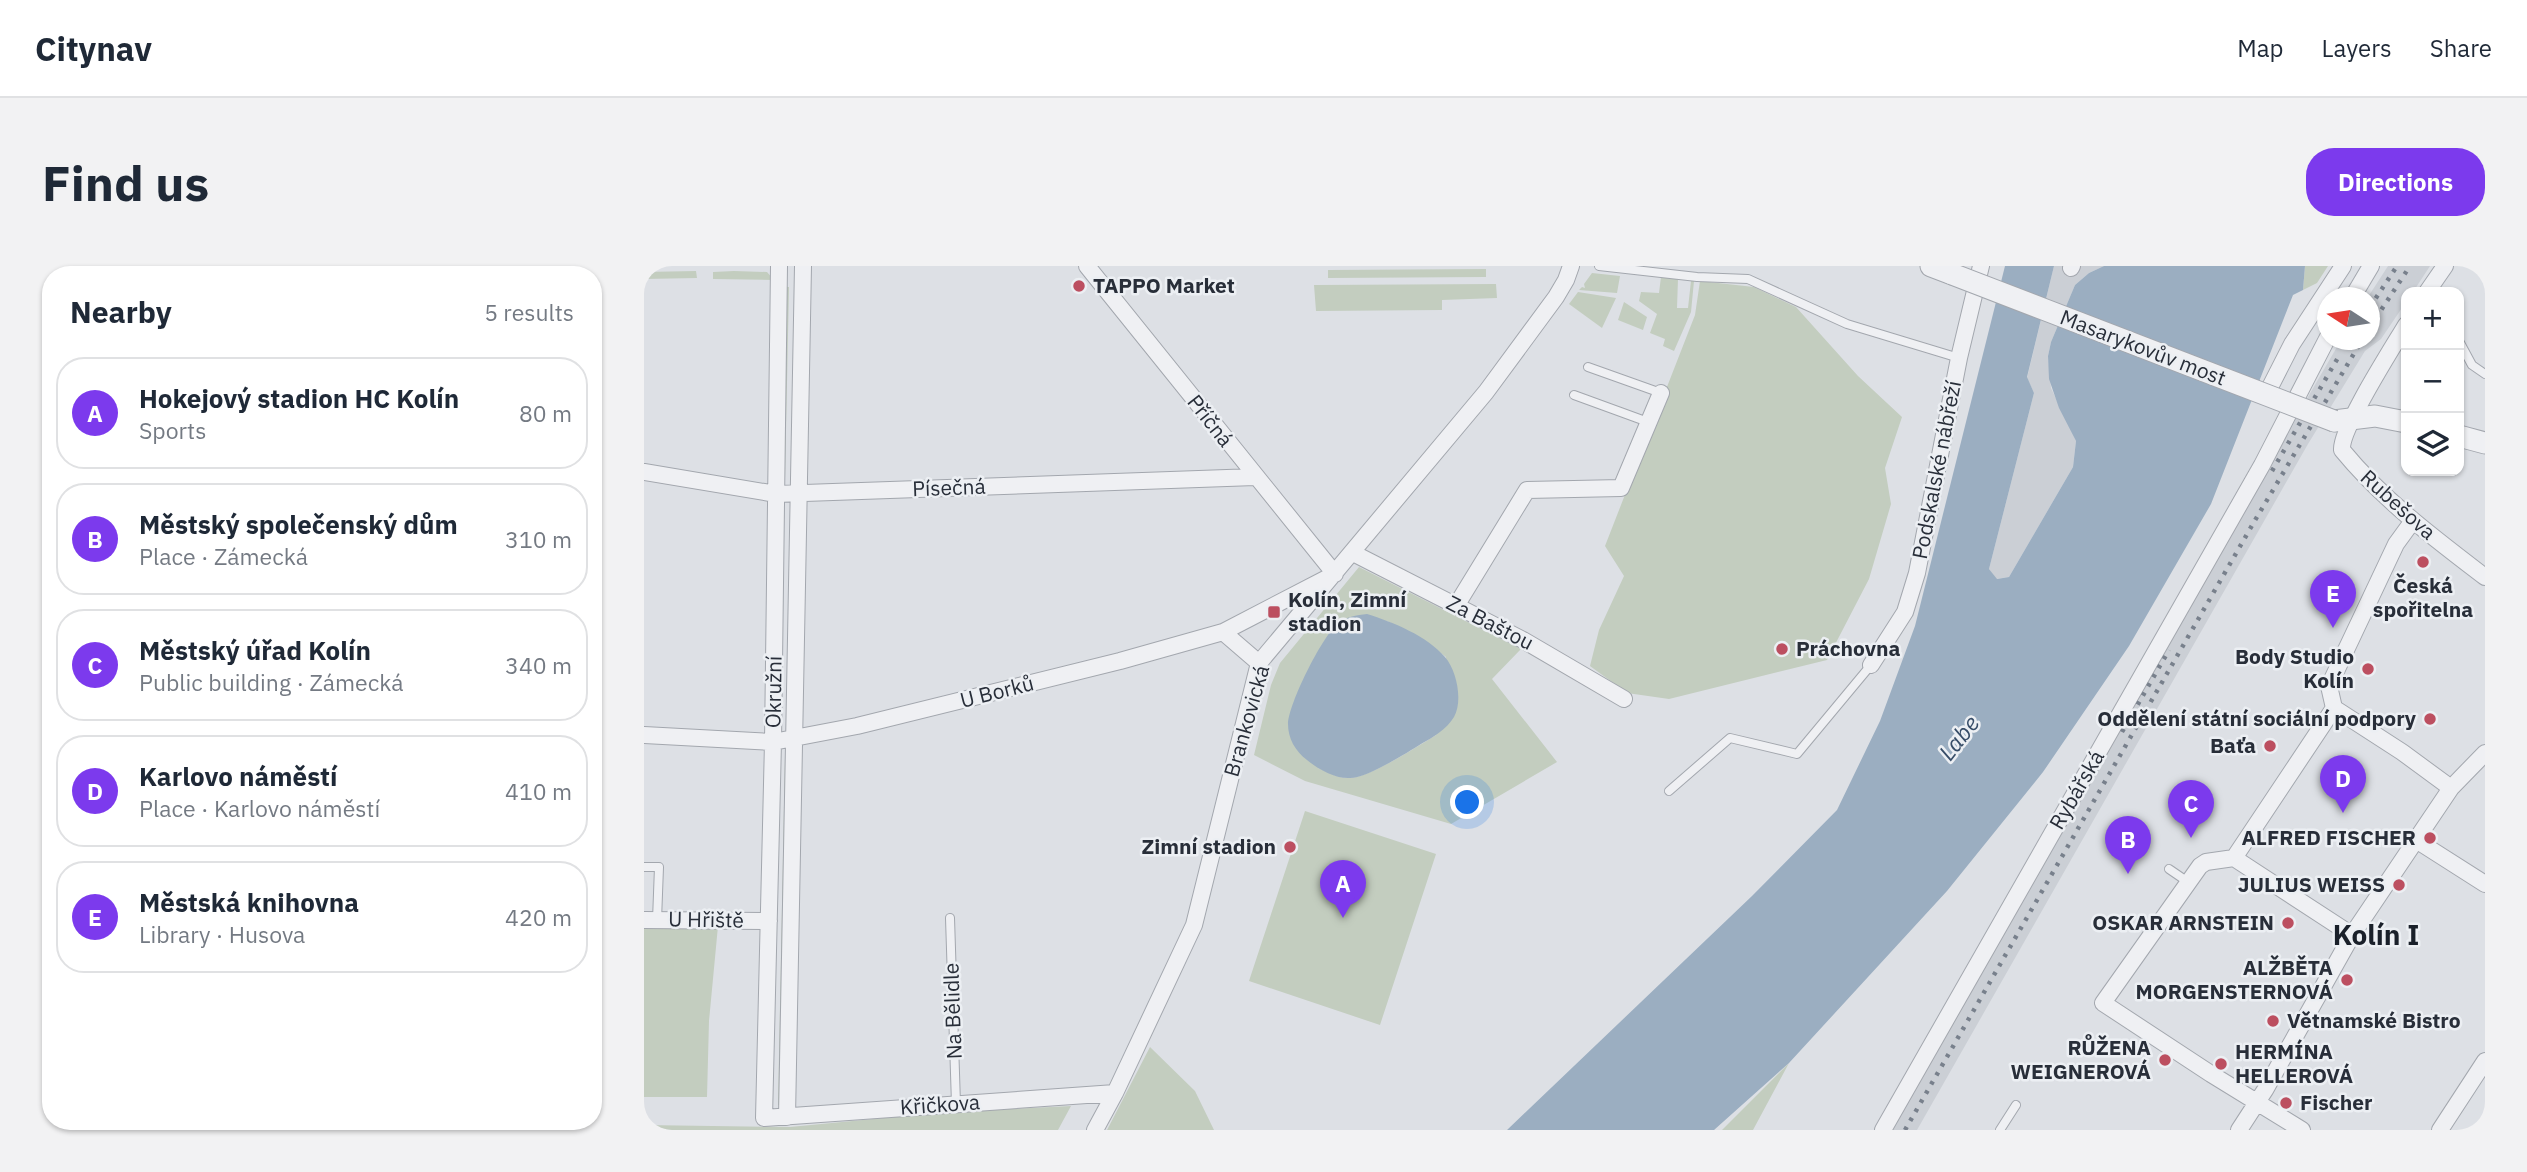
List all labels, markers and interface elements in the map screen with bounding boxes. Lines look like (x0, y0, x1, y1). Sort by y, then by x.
text: Citynav (35, 27, 152, 70)
text: Map (2237, 32, 2284, 64)
text: Layers (2322, 32, 2392, 64)
text: Share (2430, 32, 2492, 64)
button: Directions (2306, 148, 2485, 216)
text: Find us (42, 151, 209, 214)
place label: TAPPO Market (1093, 271, 1235, 299)
marker: TAPPO Market (1071, 278, 1087, 294)
north arrow (2317, 287, 2380, 350)
map controls (2401, 287, 2464, 476)
button: + (2401, 287, 2464, 350)
text: Nearby (70, 292, 172, 331)
text: 5 results (484, 297, 574, 327)
street label: Masarykovův most (2056, 303, 2230, 392)
button: − (2401, 350, 2464, 413)
street label: Podskalské nábřeží (1905, 378, 1967, 561)
text: Hokejový stadion HC Kolín (139, 381, 459, 415)
street label: Příčná (1182, 388, 1240, 452)
text: A (87, 398, 103, 428)
text: 80 m (519, 398, 572, 428)
button: layers (2401, 413, 2464, 476)
text: Sports (139, 415, 206, 445)
street label: Rubešova (2355, 463, 2442, 546)
street label: Písečná (912, 472, 986, 502)
text: Městský společenský dům (139, 507, 458, 541)
text: B (87, 524, 103, 554)
text: 310 m (505, 524, 572, 554)
text: Place · Zámecká (139, 541, 308, 571)
marker: Česká spořitelna (2415, 554, 2431, 570)
pin: E (2310, 570, 2356, 628)
place label: Česká spořitelna (2373, 571, 2473, 623)
place label: Kolín, Zimní stadion (1288, 585, 1407, 637)
street label: Za Baštou (1442, 588, 1539, 656)
marker: Kolín, Zimní stadion (1266, 604, 1282, 620)
text: Městský úřad Kolín (139, 633, 371, 667)
place label: Práchovna (1796, 634, 1901, 662)
marker: Práchovna (1774, 641, 1790, 657)
place label: Body Studio Kolín (2235, 642, 2354, 694)
text: C (88, 650, 102, 680)
text: 340 m (505, 650, 572, 680)
street label: Okružní (758, 655, 788, 728)
marker: Body Studio Kolín (2360, 661, 2376, 677)
street label: Brankovická (1217, 662, 1275, 780)
text: Public building · Zámecká (139, 667, 404, 697)
street label: U Borků (957, 668, 1037, 714)
place label: Oddělení státní sociální podpory (2097, 704, 2417, 732)
water label: Labe (1931, 709, 1985, 766)
marker: Oddělení státní sociální podpory (2422, 711, 2438, 727)
place label: Baťa (2210, 731, 2256, 759)
marker: Baťa (2262, 738, 2278, 754)
street label: Rybářská (2042, 745, 2110, 834)
pin: D (2320, 755, 2366, 813)
text: Karlovo náměstí (139, 759, 337, 793)
text: D (87, 776, 103, 806)
text: 410 m (505, 776, 572, 806)
pin: C (2168, 780, 2214, 838)
your location (1450, 785, 1484, 819)
text: Place · Karlovo náměstí (139, 793, 380, 823)
pin: B (2105, 816, 2151, 874)
place label: ALFRED FISCHER (2241, 823, 2416, 851)
marker: ALFRED FISCHER (2422, 830, 2438, 846)
place label: Zimní stadion (1141, 832, 1276, 860)
marker: Zimní stadion (1282, 839, 1298, 855)
pin: A (1320, 860, 1366, 918)
place label: JULIUS WEISS (2238, 870, 2385, 898)
marker: JULIUS WEISS (2391, 877, 2407, 893)
text: Městská knihovna (139, 885, 359, 919)
text: E (88, 902, 102, 932)
text: 420 m (505, 902, 572, 932)
street label: U Hřiště (668, 904, 744, 934)
place label: OSKAR ARNSTEIN (2092, 908, 2274, 936)
marker: OSKAR ARNSTEIN (2280, 915, 2296, 931)
district label: Kolín I (2333, 916, 2419, 953)
text: Library · Husova (139, 919, 305, 949)
place label: ALŽBĚTA MORGENSTERNOVÁ (2136, 953, 2333, 1005)
street label: Na Bělidle (936, 962, 968, 1060)
marker: ALŽBĚTA MORGENSTERNOVÁ (2339, 972, 2355, 988)
place label: Větnamské Bistro (2287, 1006, 2461, 1034)
marker: Větnamské Bistro (2265, 1013, 2281, 1029)
place label: RŮŽENA WEIGNEROVÁ (2011, 1033, 2151, 1085)
place label: HERMÍNA HELLEROVÁ (2235, 1037, 2353, 1089)
marker: RŮŽENA WEIGNEROVÁ (2157, 1052, 2173, 1068)
marker: HERMÍNA HELLEROVÁ (2213, 1056, 2229, 1072)
street label: Křičkova (899, 1087, 981, 1121)
place label: Fischer (2300, 1088, 2373, 1116)
marker: Fischer (2278, 1095, 2294, 1111)

